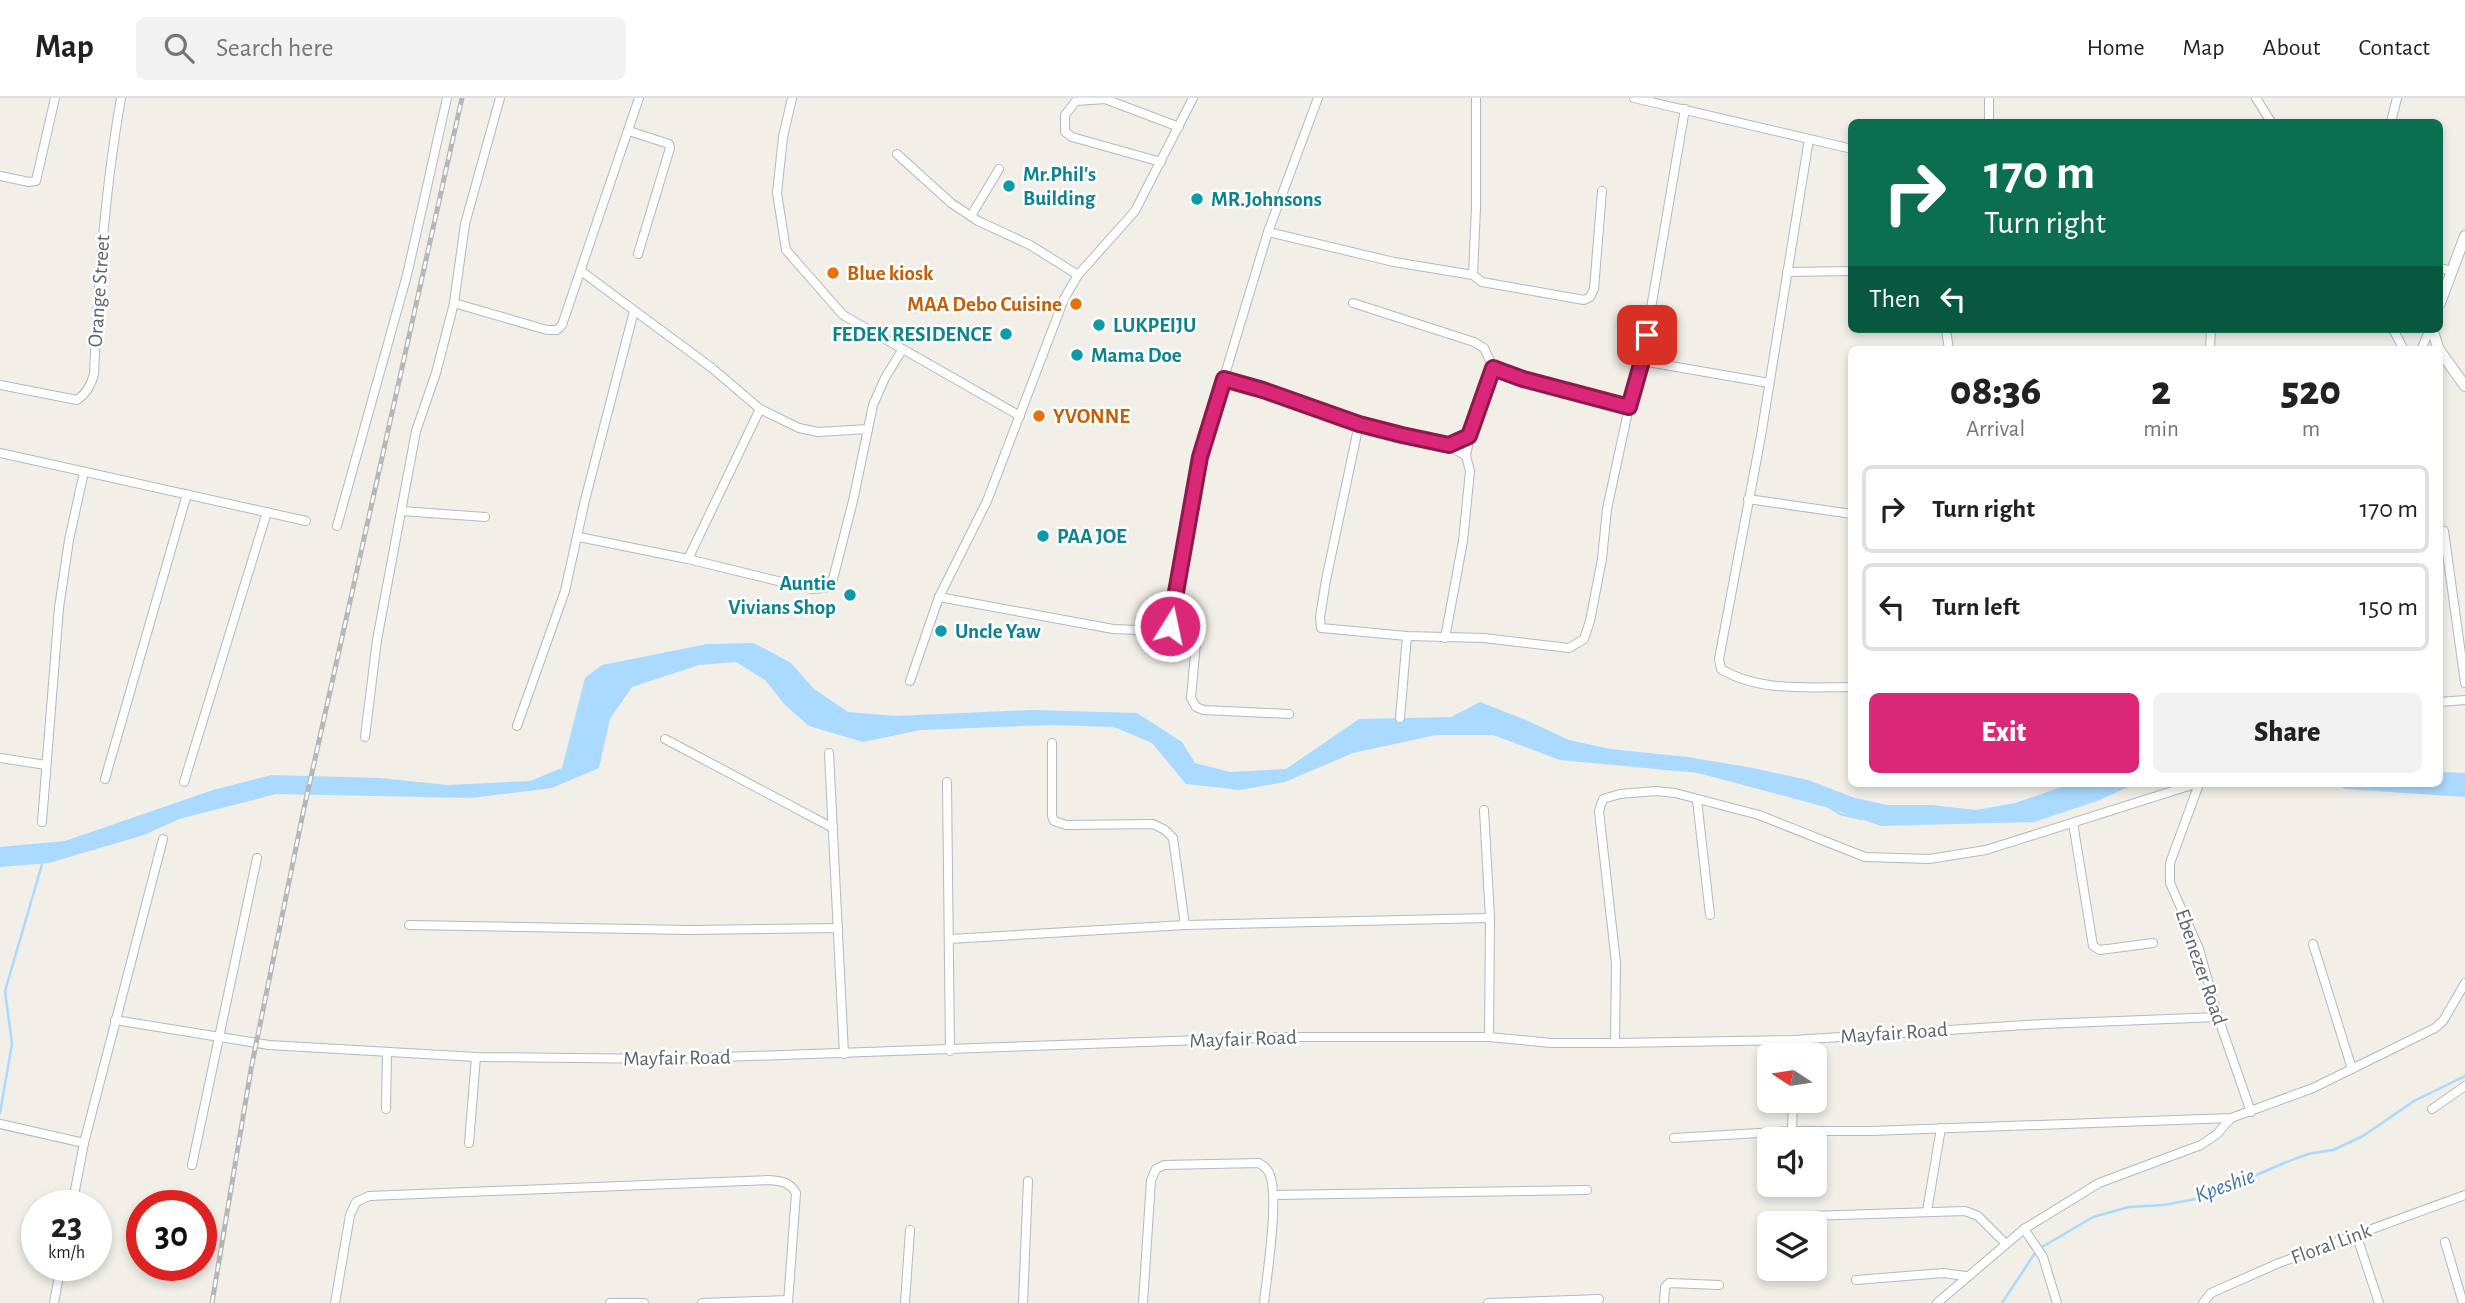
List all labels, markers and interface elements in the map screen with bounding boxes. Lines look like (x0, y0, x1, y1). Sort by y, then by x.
search box (136, 17, 626, 80)
icon: search (160, 29, 198, 67)
text: Map (35, 31, 94, 64)
text: Search here (216, 35, 334, 61)
text: Home (2087, 36, 2145, 60)
text: Map (2183, 36, 2225, 60)
text: About (2263, 36, 2320, 60)
text: Contact (2358, 36, 2430, 60)
icon: right (1869, 147, 1960, 238)
text: 170 m (1984, 149, 2095, 198)
place label: Mr.Phil's Building (1023, 164, 1096, 209)
marker: Mr.Phil's Building (1001, 178, 1017, 194)
place label: MR.Johnsons (1211, 189, 1322, 210)
marker: MR.Johnsons (1189, 191, 1205, 207)
text: Turn right (1984, 207, 2106, 239)
street label: Orange Street (85, 234, 113, 348)
place label: Blue kiosk (847, 263, 934, 284)
marker: Blue kiosk (825, 265, 841, 281)
icon: left (1934, 280, 1972, 318)
text: Then (1869, 286, 1920, 312)
place label: MAA Debo Cuisine (907, 294, 1062, 315)
marker: MAA Debo Cuisine (1068, 296, 1084, 312)
pin (1617, 305, 1677, 365)
place label: LUKPEIJU (1113, 315, 1197, 336)
icon: arrive (1628, 316, 1666, 354)
marker: LUKPEIJU (1091, 317, 1107, 333)
place label: FEDEK RESIDENCE (832, 324, 992, 345)
marker: FEDEK RESIDENCE (998, 326, 1014, 342)
place label: Mama Doe (1091, 345, 1182, 366)
marker: Mama Doe (1069, 347, 1085, 363)
text: 08:36 (1950, 370, 2041, 412)
text: 2 (2151, 370, 2171, 412)
text: 520 (2281, 370, 2341, 412)
place label: YVONNE (1053, 406, 1130, 427)
marker: YVONNE (1031, 408, 1047, 424)
text: Arrival (1966, 418, 2025, 441)
text: min (2143, 418, 2179, 441)
text: m (2302, 418, 2320, 441)
icon: right (1873, 490, 1911, 528)
text: Turn right (1932, 496, 2035, 522)
text: 170 m (2359, 496, 2418, 522)
place label: PAA JOE (1057, 526, 1127, 547)
marker: PAA JOE (1035, 528, 1051, 544)
place label: Auntie Vivians Shop (728, 573, 836, 618)
marker: Auntie Vivians Shop (842, 587, 858, 603)
icon: left (1873, 588, 1911, 626)
position arrow (1133, 589, 1207, 663)
text: Turn left (1932, 594, 2020, 620)
text: 150 m (2359, 594, 2418, 620)
place label: Uncle Yaw (955, 621, 1041, 642)
marker: Uncle Yaw (933, 623, 949, 639)
button: Exit (1869, 693, 2139, 773)
button: Share (2153, 693, 2422, 773)
street label: Ebenezer Road (2171, 906, 2231, 1028)
street label: Mayfair Road (1840, 1019, 1949, 1047)
street label: Mayfair Road (1189, 1027, 1297, 1051)
north arrow (1757, 1043, 1827, 1113)
map controls (1757, 1043, 1827, 1281)
street label: Mayfair Road (623, 1047, 731, 1069)
button: sound (1757, 1127, 1827, 1197)
water label: Kpeshie (2192, 1164, 2258, 1207)
speed limit sign: 30 (126, 1190, 217, 1281)
text: 23 (51, 1209, 82, 1244)
button: layers (1757, 1211, 1827, 1281)
street label: Floral Link (2288, 1220, 2374, 1268)
text: km/h (48, 1244, 85, 1262)

